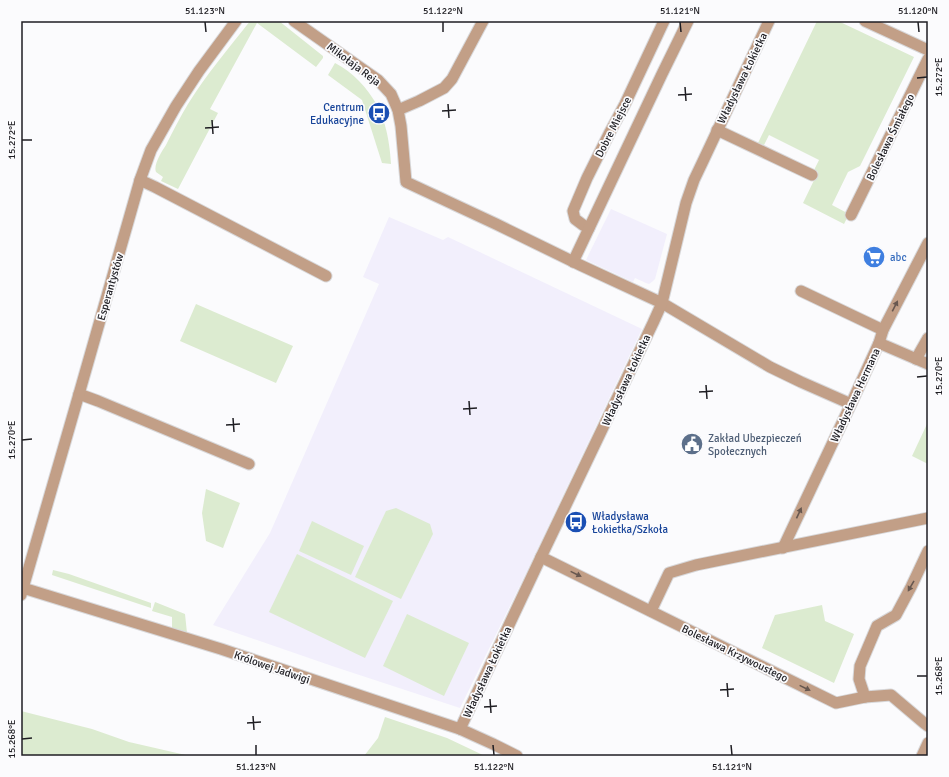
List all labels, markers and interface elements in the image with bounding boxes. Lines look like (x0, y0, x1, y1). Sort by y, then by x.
text: 51.123°N (185, 5, 225, 17)
text: 51.122°N (423, 5, 463, 17)
text: 51.121°N (660, 5, 700, 17)
text: 51.120°N (898, 5, 938, 17)
street label: Władysława Łokietka (715, 30, 770, 126)
street label: Mikołaja Reja (324, 40, 383, 89)
text: 15.272°E (933, 57, 945, 97)
street label: Bolesława Śmiałego (863, 91, 917, 183)
street label: Dobre Miejsce (593, 95, 634, 160)
bus stop icon: Centrum Edukacyjne (366, 100, 392, 126)
place label: Centrum Edukacyjne (310, 101, 364, 127)
text: 15.272°E (6, 120, 18, 160)
supermarket icon: abc (861, 244, 887, 270)
place label: abc (890, 251, 907, 264)
street label: Esperantystów (95, 252, 126, 322)
one-way arrow (892, 300, 899, 312)
street label: Władysława Łokietka (600, 332, 654, 428)
street label: Władysława Hermana (828, 346, 883, 444)
text: 15.270°E (933, 356, 945, 396)
text: 15.270°E (6, 420, 18, 460)
public building icon: Zakład Ubezpieczeń Społecznych (679, 431, 705, 457)
place label: Zakład Ubezpieczeń Społecznych (708, 432, 802, 458)
one-way arrow (796, 507, 802, 519)
bus stop icon: Władysława Łokietka/Szkoła (563, 509, 589, 535)
place label: Władysława Łokietka/Szkoła (592, 510, 668, 536)
one-way arrow (570, 571, 582, 577)
one-way arrow (908, 580, 914, 592)
street label: Bolesława Krzywoustego (680, 622, 790, 685)
street label: Władysława Łokietka (461, 624, 515, 720)
street label: Królowej Jadwigi (232, 648, 312, 687)
text: 15.268°E (933, 656, 945, 696)
one-way arrow (800, 685, 811, 691)
text: 15.268°E (6, 719, 18, 759)
text: 51.123°N (236, 761, 276, 773)
text: 51.122°N (474, 761, 514, 773)
text: 51.121°N (712, 761, 752, 773)

